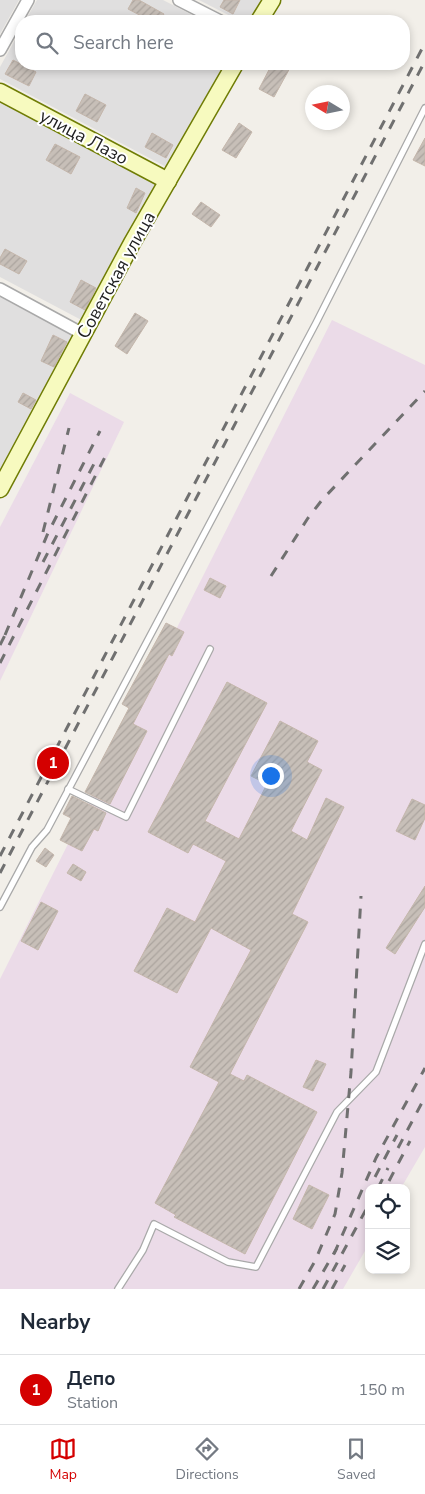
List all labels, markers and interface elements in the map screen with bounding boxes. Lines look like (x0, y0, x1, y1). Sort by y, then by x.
search box (15, 15, 410, 70)
icon: search (33, 29, 61, 57)
text: Search here (73, 30, 174, 56)
north arrow (305, 85, 350, 130)
street label: улица Лазо (36, 104, 132, 170)
street label: Советская улица (71, 207, 161, 343)
pin: 1 (37, 744, 69, 782)
your location (258, 763, 284, 789)
map controls (365, 1184, 410, 1274)
button: locate (365, 1184, 410, 1229)
button: layers (365, 1229, 410, 1274)
text: Nearby (20, 1308, 90, 1336)
text: Депо (67, 1366, 115, 1392)
text: 1 (31, 1379, 41, 1401)
text: 150 m (358, 1379, 405, 1401)
text: Station (67, 1392, 118, 1414)
tab: Map (49, 1435, 77, 1484)
tab: Directions (176, 1435, 239, 1484)
tab: Saved (337, 1435, 376, 1484)

